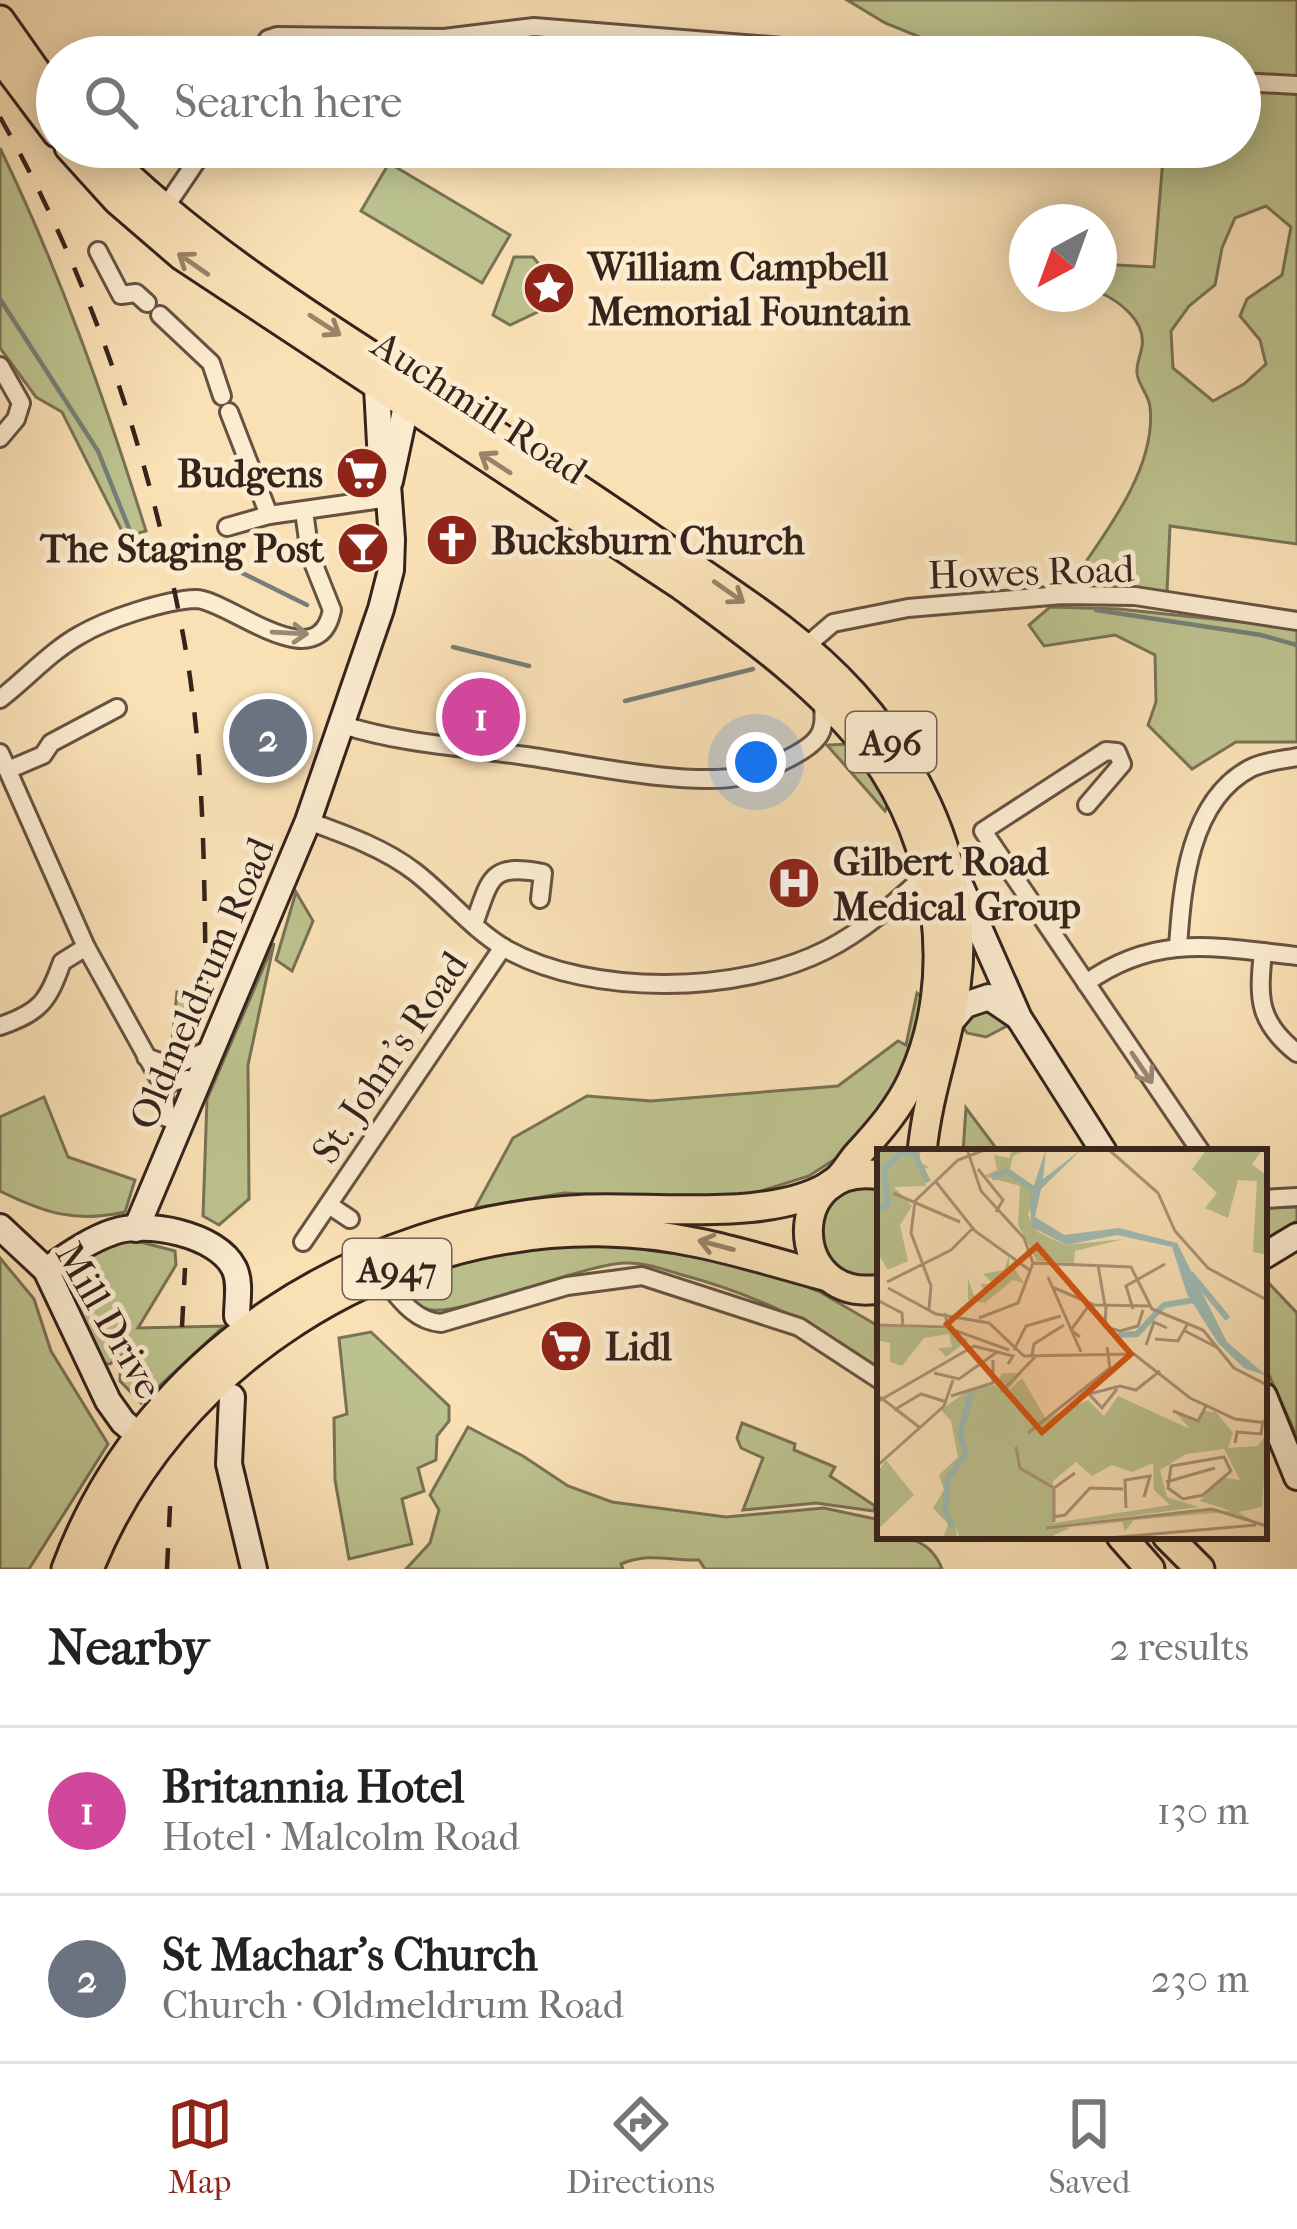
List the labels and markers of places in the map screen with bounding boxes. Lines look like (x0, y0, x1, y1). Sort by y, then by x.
place label: William Campbell Memorial Fountain (586, 244, 911, 335)
place icon: William Campbell Memorial Fountain (521, 260, 577, 316)
supermarket icon: Budgens (334, 445, 390, 501)
place label: Budgens (177, 451, 323, 497)
church icon: Bucksburn Church (424, 512, 480, 568)
place label: Bucksburn Church (491, 518, 806, 564)
bar icon: The Staging Post (335, 520, 391, 576)
place label: The Staging Post (39, 526, 325, 572)
pin: 1 (442, 672, 520, 762)
pin: 2 (229, 693, 307, 783)
place label: Gilbert Road Medical Group (833, 839, 1081, 930)
hospital icon: Gilbert Road Medical Group (766, 855, 822, 911)
supermarket icon: Lidl (538, 1318, 594, 1374)
place label: Lidl (605, 1324, 672, 1370)

